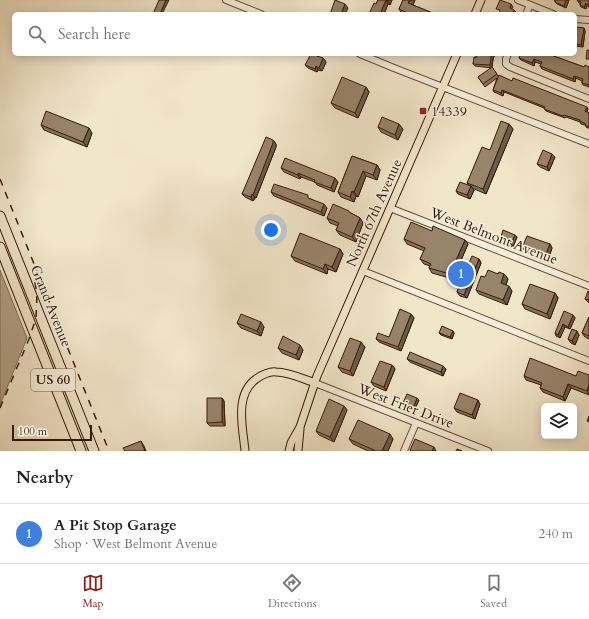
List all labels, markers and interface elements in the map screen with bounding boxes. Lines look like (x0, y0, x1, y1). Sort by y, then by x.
search box (12, 12, 577, 56)
icon: search (26, 23, 48, 45)
text: Search here (58, 24, 131, 44)
place label: 14339 (431, 102, 467, 121)
marker: 14339 (418, 106, 428, 116)
street label: North 67th Avenue (342, 156, 406, 270)
street label: West Belmont Avenue (427, 203, 560, 269)
your location (261, 220, 281, 240)
pin: 1 (448, 259, 474, 289)
street label: Grand Avenue (26, 262, 76, 350)
road number: US 60 (31, 369, 75, 391)
street label: West Frier Drive (355, 379, 456, 433)
map controls (541, 403, 577, 439)
button: layers (541, 403, 577, 439)
scale bar (12, 423, 92, 442)
text: 100 m (18, 424, 47, 439)
text: Nearby (16, 466, 73, 489)
text: A Pit Stop Garage (54, 515, 177, 535)
text: 1 (26, 525, 32, 543)
text: 240 m (539, 525, 573, 543)
text: Shop · West Belmont Avenue (54, 535, 217, 553)
tab: Map (82, 572, 104, 611)
tab: Directions (268, 572, 316, 611)
tab: Saved (480, 572, 507, 611)

